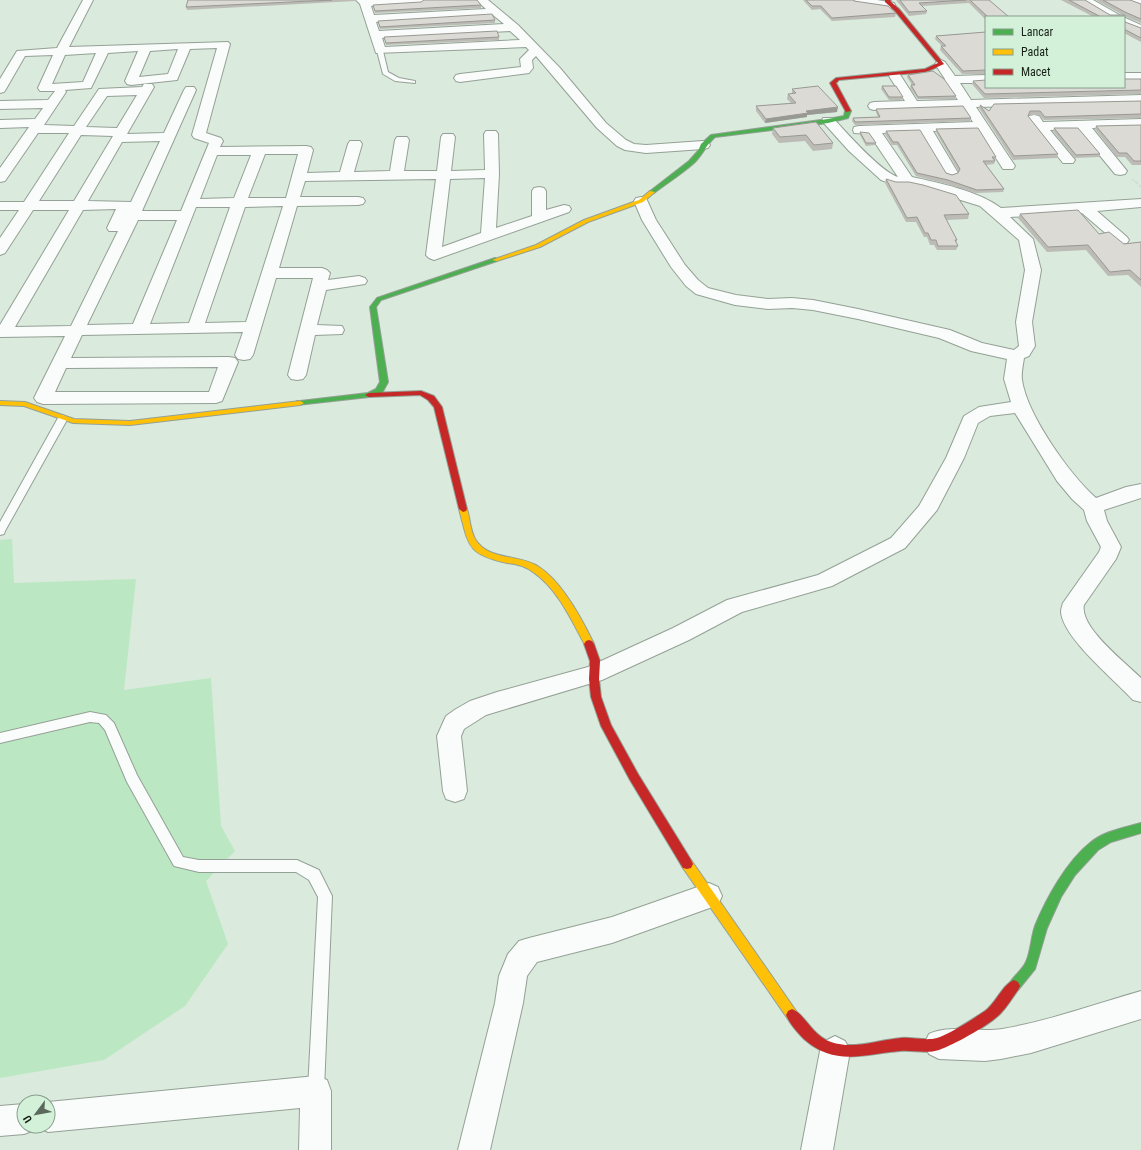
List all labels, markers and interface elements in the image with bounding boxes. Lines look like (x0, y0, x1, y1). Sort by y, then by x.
legend (985, 16, 1125, 88)
text: Lancar (1021, 25, 1054, 39)
text: Padat (1021, 45, 1049, 59)
text: Macet (1021, 65, 1051, 79)
north arrow (16, 1094, 56, 1134)
text: U (21, 1113, 35, 1125)

